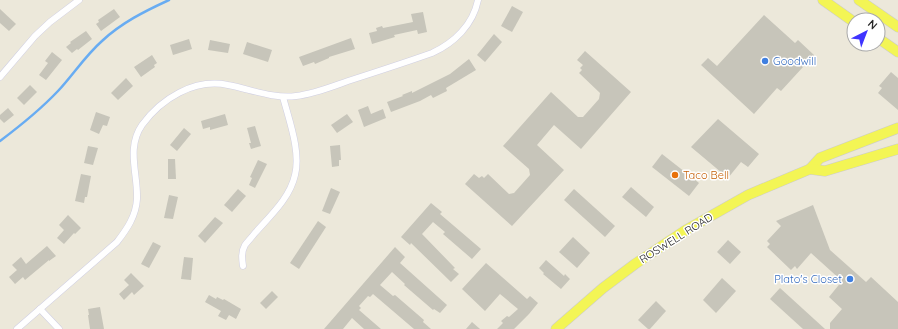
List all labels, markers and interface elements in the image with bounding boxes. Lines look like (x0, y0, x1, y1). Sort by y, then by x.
north arrow (846, 12, 886, 52)
text: N (865, 17, 880, 32)
place label: Goodwill (773, 54, 816, 68)
marker: Goodwill (760, 56, 770, 66)
place label: Taco Bell (683, 168, 729, 182)
marker: Taco Bell (670, 170, 680, 180)
street label: ROSWELL ROAD (637, 210, 715, 266)
place label: Plato's Closet (774, 272, 842, 286)
marker: Plato's Closet (845, 274, 855, 284)

